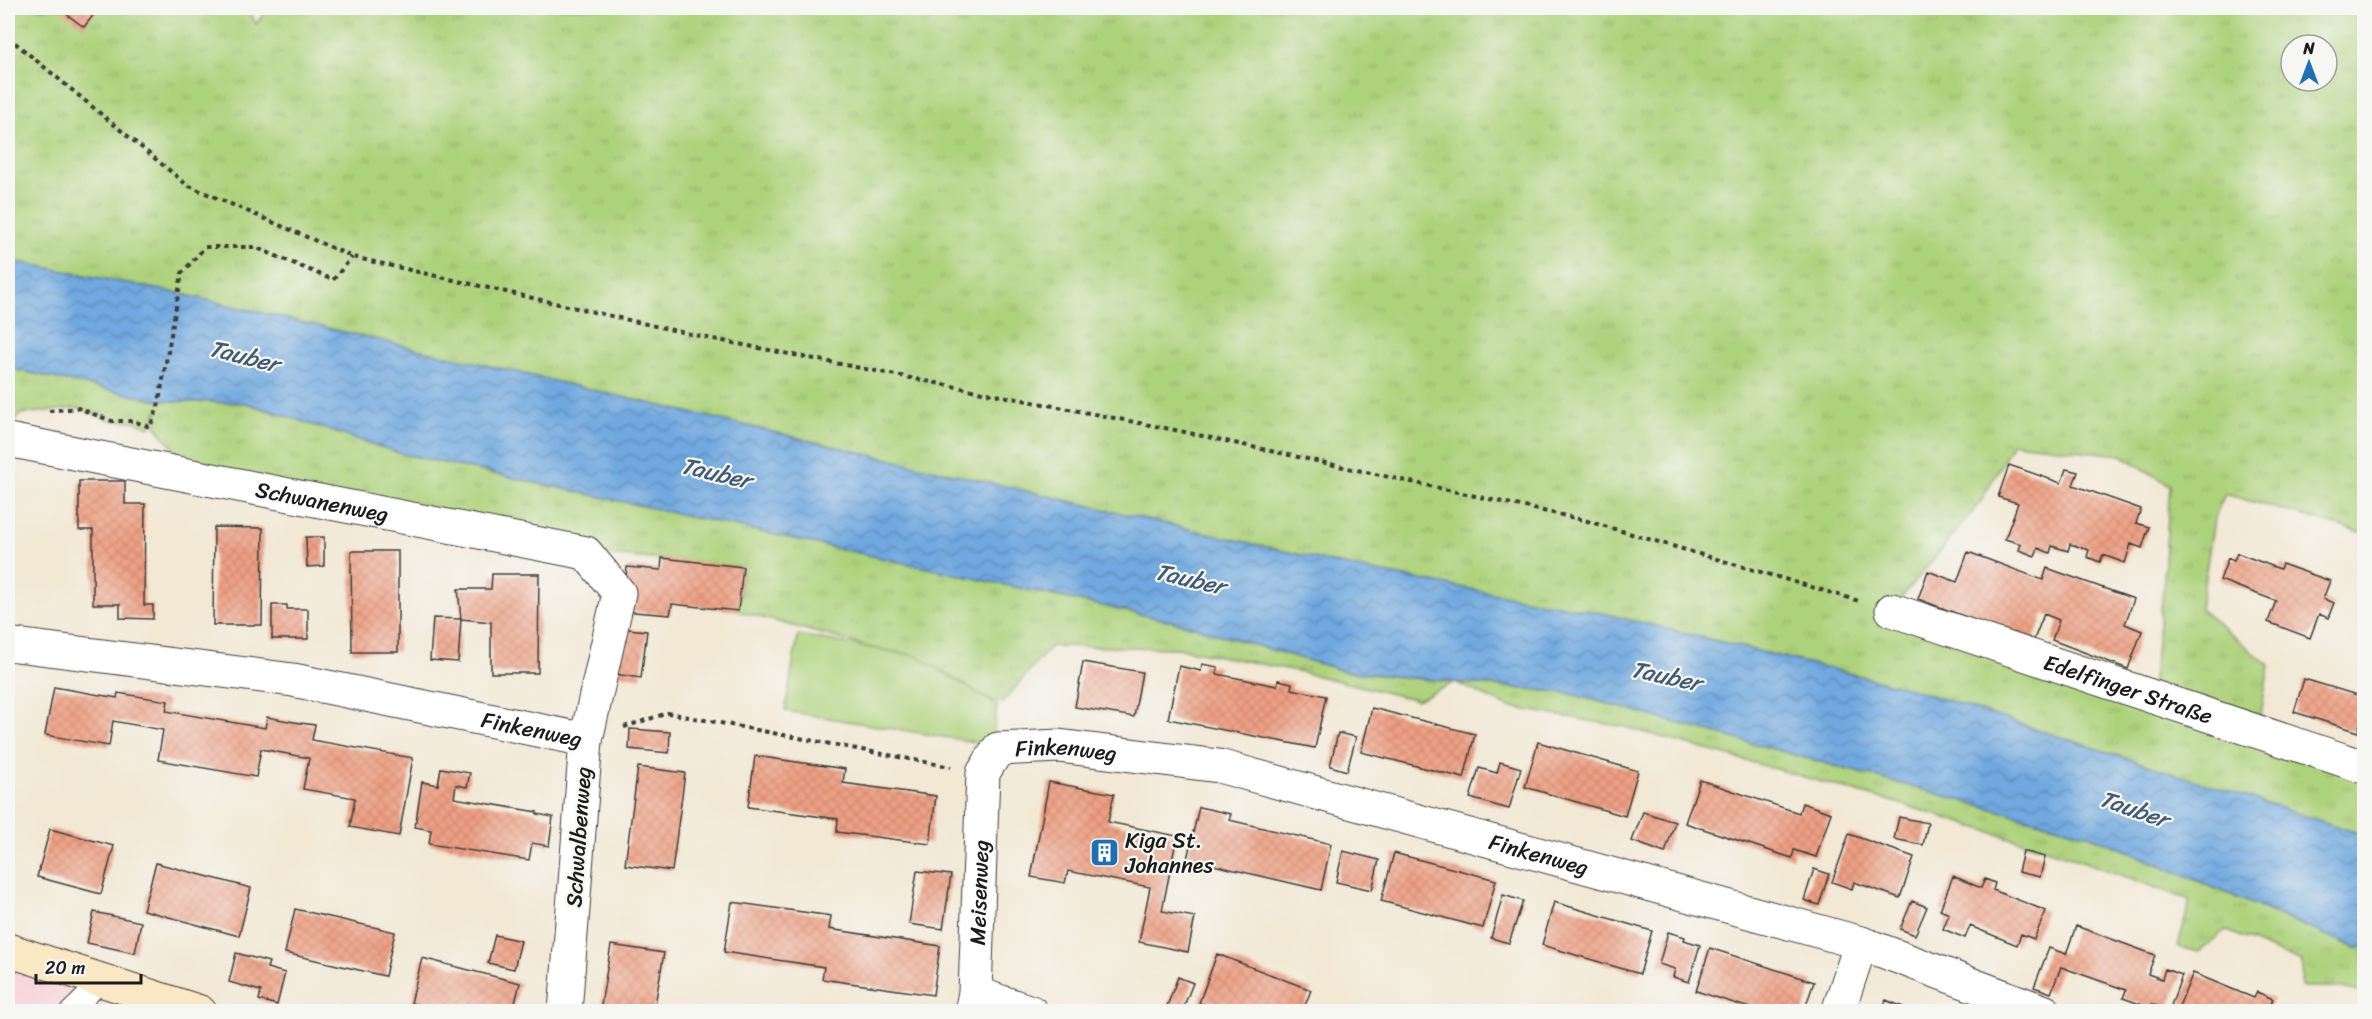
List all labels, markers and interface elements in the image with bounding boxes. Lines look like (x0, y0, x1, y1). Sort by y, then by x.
north arrow (2279, 33, 2339, 93)
text: N (2302, 34, 2315, 63)
water label: Tauber (205, 327, 287, 386)
water label: Tauber (677, 445, 759, 502)
street label: Schwanenweg (252, 470, 392, 534)
water label: Tauber (1151, 551, 1233, 608)
street label: Edelfinger Straße (2038, 643, 2218, 735)
water label: Tauber (1627, 648, 1709, 705)
street label: Finkenweg (478, 700, 585, 759)
street label: Finkenweg (1014, 727, 1119, 773)
street label: Schwalbenweg (554, 765, 603, 909)
water label: Tauber (2094, 778, 2178, 842)
place label: Kiga St. Johannes (1124, 821, 1214, 885)
street label: Finkenweg (1484, 822, 1593, 887)
building icon: Kiga St. Johannes (1088, 837, 1120, 869)
street label: Meisenweg (958, 839, 1001, 946)
scale bar (36, 947, 141, 985)
text: 20 m (45, 952, 85, 984)

